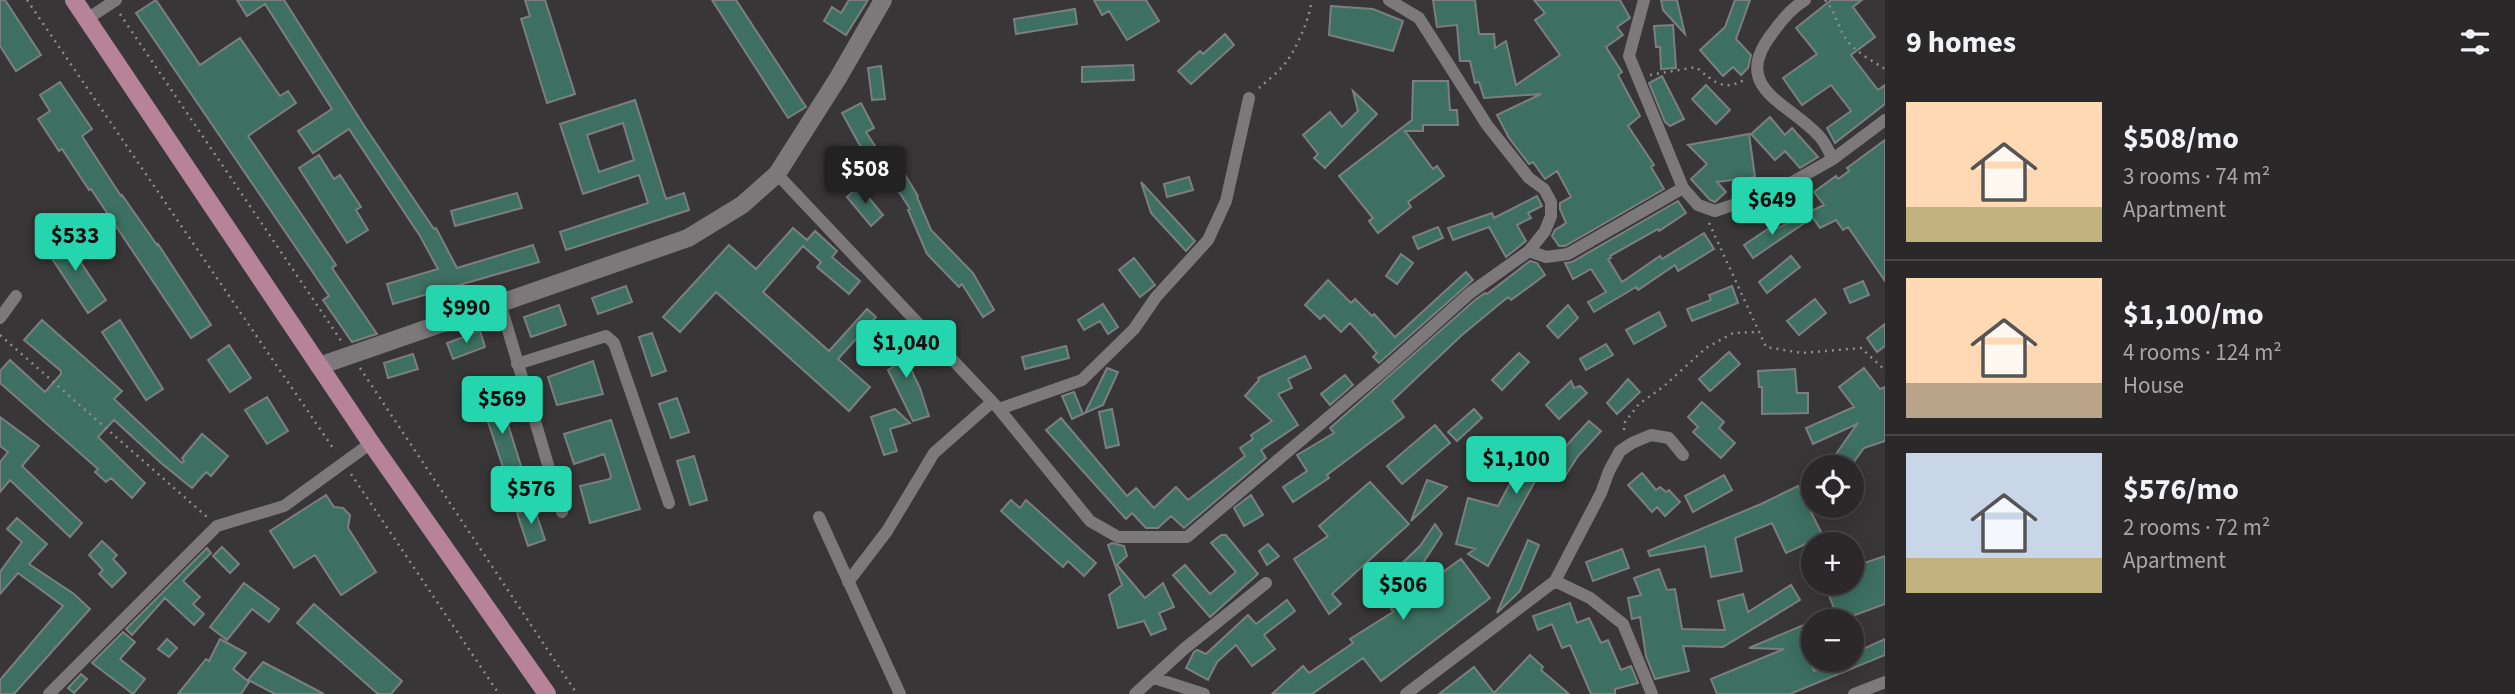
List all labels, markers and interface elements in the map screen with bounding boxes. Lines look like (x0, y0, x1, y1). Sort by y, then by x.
text: 9 homes (1906, 21, 2016, 64)
icon: filters (2456, 23, 2494, 61)
text: $508/mo (2123, 117, 2239, 160)
icon: home (1962, 130, 2046, 214)
pin: $508 (824, 146, 906, 206)
text: $508 (841, 152, 889, 185)
text: 3 rooms · 74 m² (2123, 160, 2270, 193)
pin: $649 (1731, 177, 1813, 237)
text: $649 (1748, 183, 1796, 216)
text: Apartment (2123, 193, 2226, 226)
pin: $533 (34, 214, 116, 273)
text: $533 (51, 219, 99, 252)
pin: $990 (425, 286, 507, 345)
text: $990 (442, 291, 490, 324)
text: $1,100/mo (2123, 293, 2264, 336)
icon: home (1962, 306, 2046, 390)
pin: $1,040 (849, 320, 963, 380)
text: $1,040 (872, 326, 940, 359)
text: 4 rooms · 124 m² (2123, 336, 2282, 369)
text: House (2123, 369, 2184, 402)
pin: $569 (461, 376, 543, 436)
text: $569 (478, 382, 526, 415)
pin: $1,100 (1459, 436, 1573, 496)
text: $1,100 (1482, 442, 1550, 475)
map controls (1801, 455, 1864, 672)
button: locate (1801, 455, 1864, 518)
pin: $576 (490, 466, 572, 526)
text: $576/mo (2123, 468, 2239, 511)
text: $576 (507, 472, 555, 505)
icon: home (1962, 481, 2046, 565)
text: 2 rooms · 72 m² (2123, 511, 2270, 544)
button: + (1801, 532, 1864, 595)
text: Apartment (2123, 544, 2226, 577)
pin: $506 (1362, 562, 1444, 622)
text: $506 (1379, 568, 1427, 601)
button: − (1801, 609, 1864, 672)

